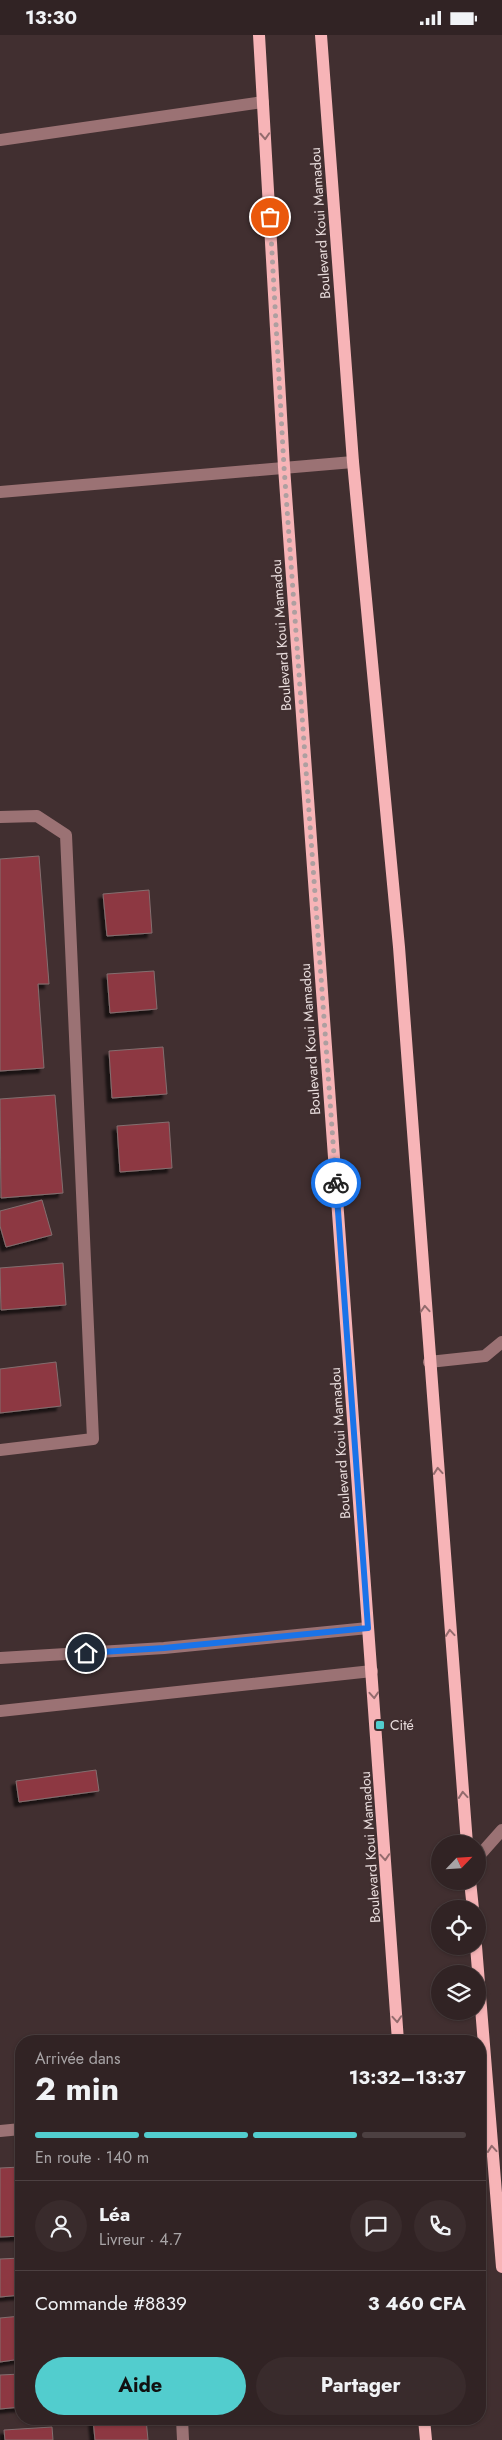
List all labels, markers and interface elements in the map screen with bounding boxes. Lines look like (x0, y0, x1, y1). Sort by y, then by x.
text: 13:30 (25, 4, 77, 31)
one-way arrow (260, 132, 271, 140)
street label: Boulevard Koui Mamadou (305, 147, 335, 299)
pin (249, 196, 291, 238)
icon: bag (256, 203, 284, 231)
street label: Boulevard Koui Mamadou (266, 559, 296, 711)
street label: Boulevard Koui Mamadou (295, 963, 325, 1115)
courier (311, 1158, 361, 1208)
icon: bike (322, 1169, 350, 1197)
one-way arrow (420, 1305, 431, 1313)
street label: Boulevard Koui Mamadou (325, 1367, 355, 1519)
one-way arrow (432, 1467, 443, 1475)
one-way arrow (445, 1629, 456, 1637)
pin (65, 1632, 107, 1674)
icon: home (72, 1639, 100, 1667)
one-way arrow (368, 1691, 379, 1699)
place label: Cité (390, 1715, 414, 1735)
marker: Cité (374, 1719, 386, 1731)
street label: Boulevard Koui Mamadou (355, 1771, 385, 1923)
one-way arrow (458, 1791, 469, 1799)
north arrow (431, 1835, 486, 1890)
map controls (431, 1835, 486, 2020)
one-way arrow (380, 1853, 391, 1861)
button: locate (431, 1900, 486, 1955)
button: layers (431, 1965, 486, 2020)
one-way arrow (391, 2015, 402, 2023)
text: Arrivée dans (35, 2047, 120, 2070)
text: 13:32–13:37 (349, 2064, 466, 2091)
text: 2 min (35, 2066, 119, 2112)
one-way arrow (487, 2144, 498, 2152)
text: En route · 140 m (35, 2146, 149, 2169)
button: person (35, 2200, 87, 2252)
button: chat (350, 2200, 402, 2252)
button: phone (414, 2200, 466, 2252)
text: Léa (99, 2201, 130, 2228)
text: Livreur · 4.7 (99, 2228, 182, 2251)
text: Commande #8839 (35, 2290, 187, 2317)
text: 3 460 CFA (368, 2290, 466, 2317)
button: Aide (35, 2357, 246, 2415)
button: Partager (256, 2357, 466, 2415)

